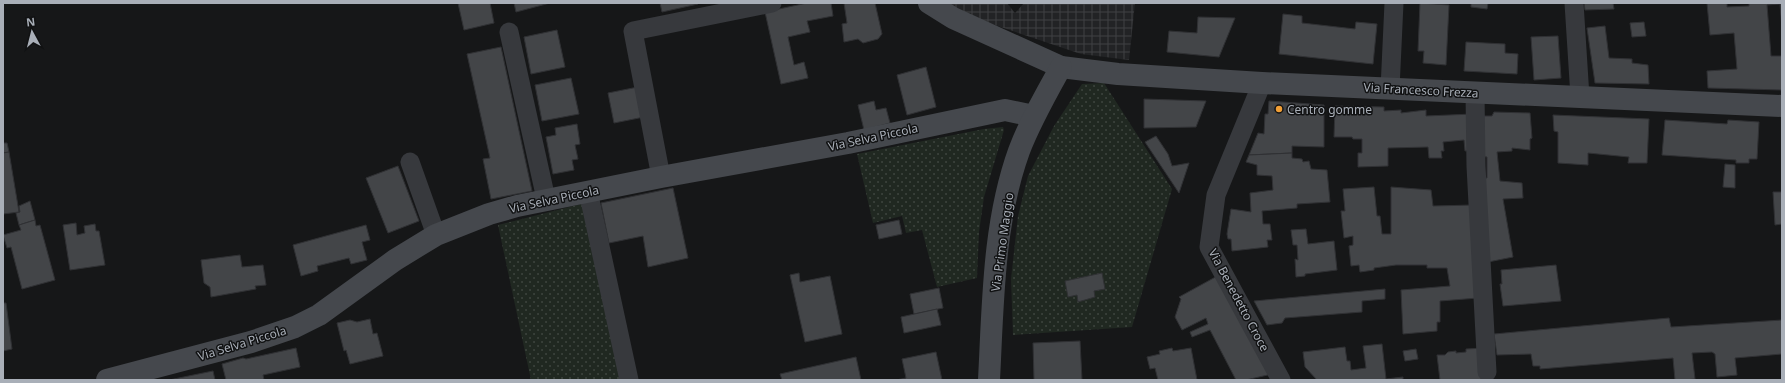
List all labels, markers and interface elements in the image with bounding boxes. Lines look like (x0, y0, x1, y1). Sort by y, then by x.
north arrow (12, 12, 52, 52)
text: N (25, 14, 36, 30)
street label: Via Francesco Frezza (1363, 78, 1479, 102)
place label: Centro gomme (1287, 101, 1372, 118)
marker: Centro gomme (1274, 104, 1284, 114)
street label: Via Selva Piccola (826, 119, 920, 155)
street label: Via Selva Piccola (507, 181, 601, 217)
street label: Via Primo Maggio (987, 191, 1017, 293)
street label: Via Benedetto Croce (1205, 246, 1273, 355)
street label: Via Selva Piccola (196, 321, 288, 365)

